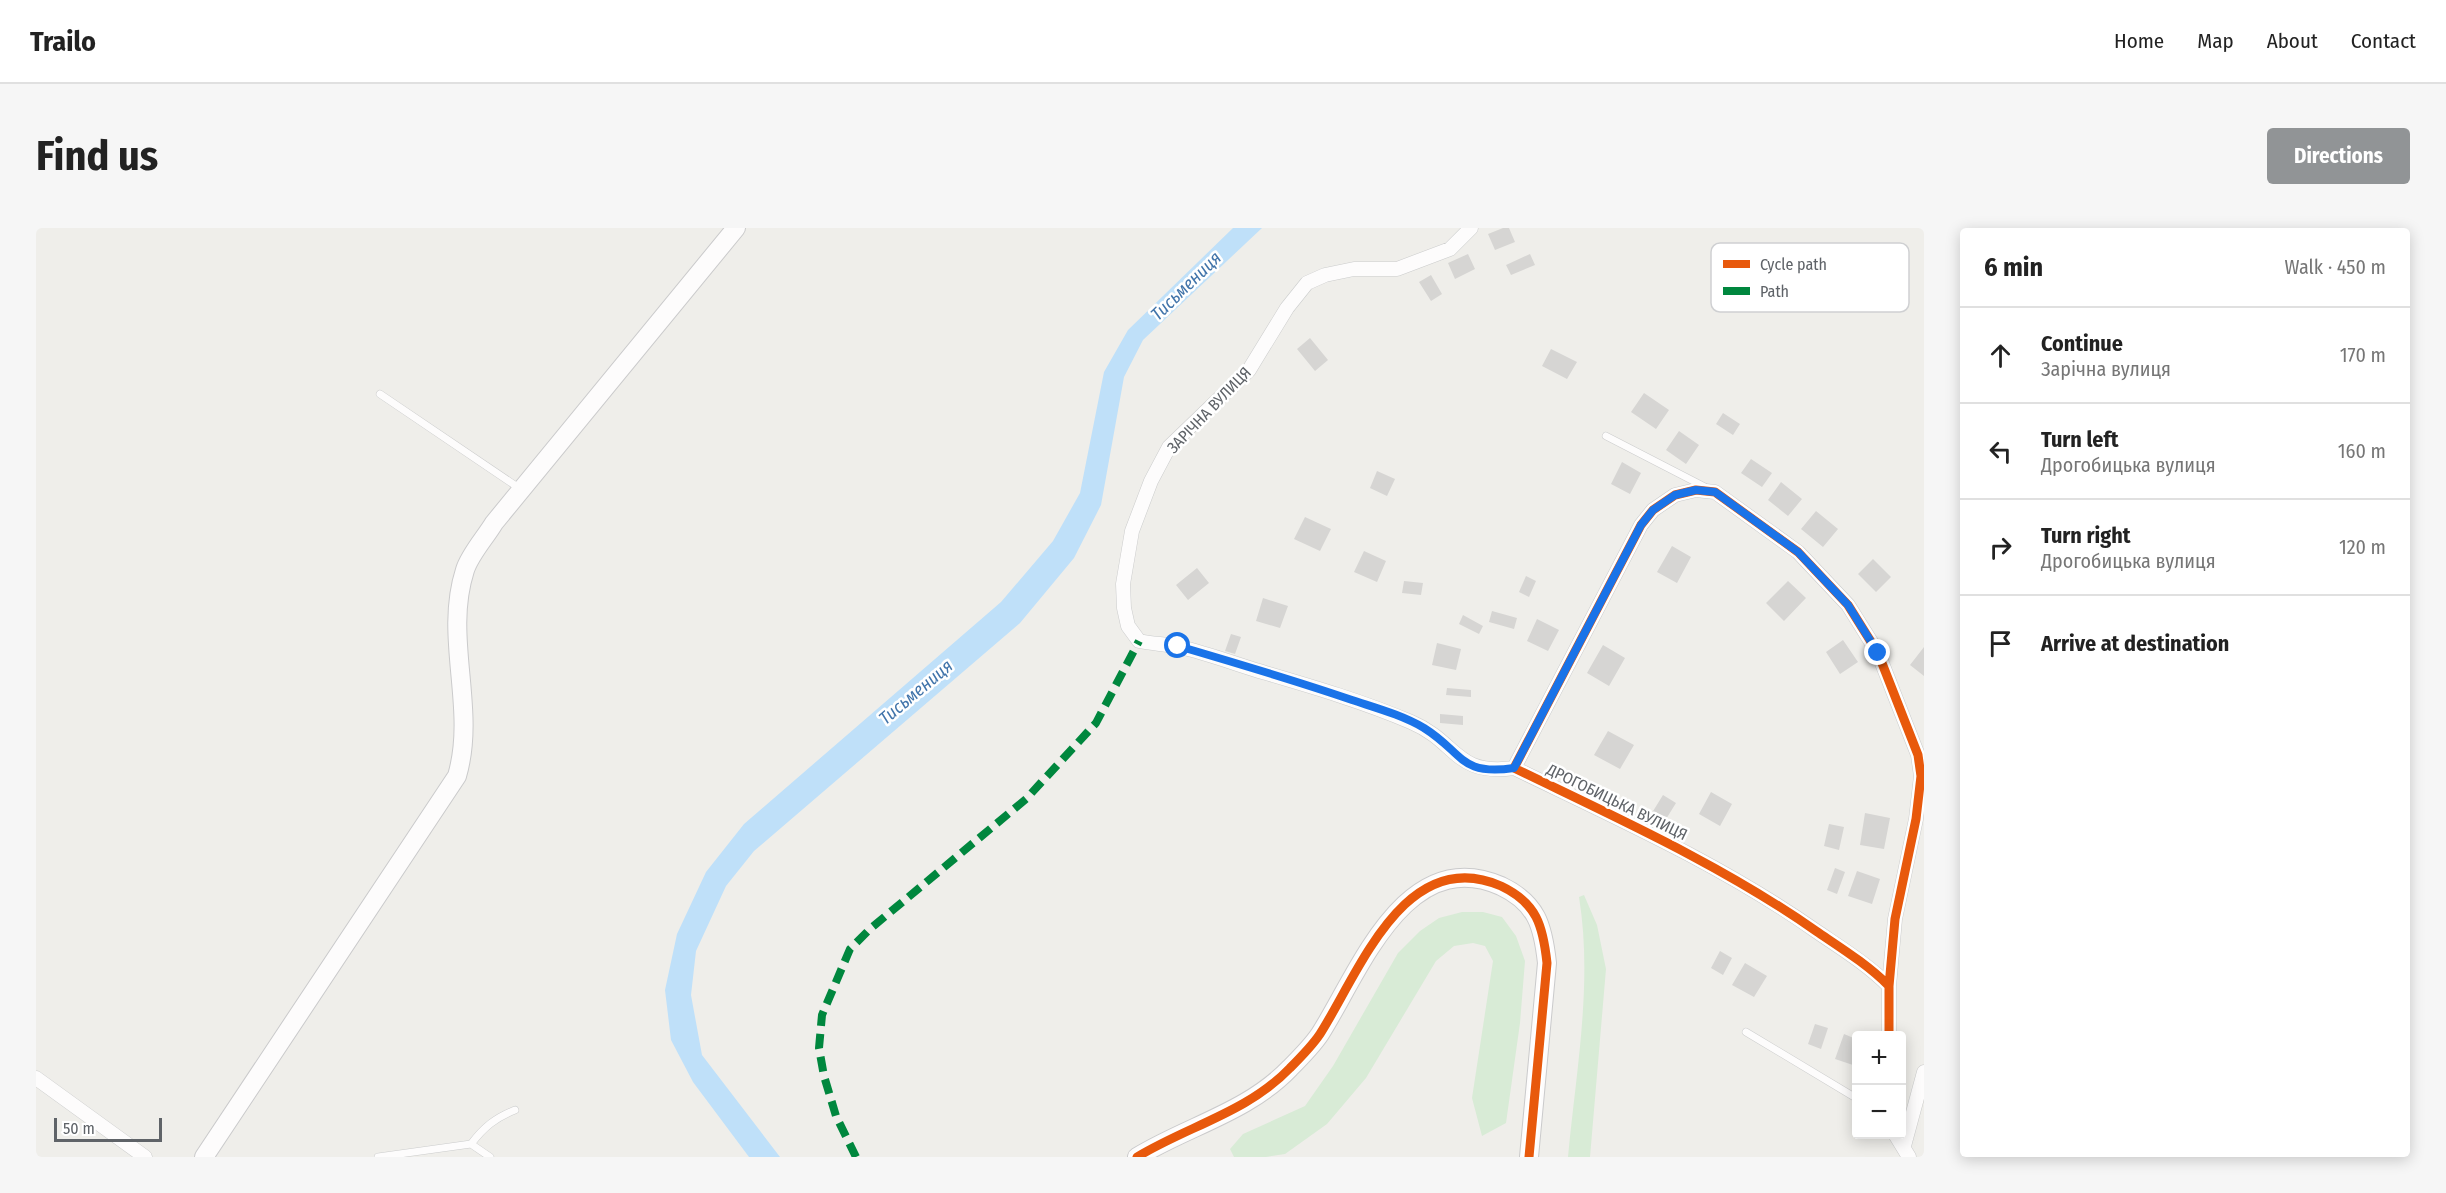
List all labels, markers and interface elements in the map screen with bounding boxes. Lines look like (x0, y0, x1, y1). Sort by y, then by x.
text: Trailo (30, 25, 96, 58)
text: Home (2114, 28, 2164, 54)
text: Map (2197, 28, 2234, 54)
text: About (2267, 28, 2318, 54)
text: Contact (2351, 28, 2416, 54)
button: Directions (2267, 128, 2410, 184)
text: Find us (36, 131, 158, 181)
legend (1711, 243, 1909, 312)
water label: Тисьмениця (1146, 247, 1226, 325)
text: 6 min (1984, 252, 2043, 283)
text: Cycle path (1760, 255, 1827, 274)
text: Walk · 450 m (2285, 255, 2386, 279)
text: Path (1760, 282, 1789, 301)
text: Continue (2041, 330, 2123, 357)
icon: ahead (1984, 339, 2017, 372)
text: 170 m (2340, 343, 2386, 367)
text: Зарічна вулиця (2041, 357, 2171, 381)
street label: ЗАРІЧНА ВУЛИЦЯ (1163, 363, 1255, 457)
text: Turn left (2041, 426, 2119, 453)
icon: left (1984, 435, 2017, 468)
text: 160 m (2338, 439, 2386, 463)
text: Дрогобицька вулиця (2041, 453, 2216, 477)
text: Turn right (2041, 522, 2130, 549)
icon: right (1984, 531, 2017, 564)
text: 120 m (2339, 535, 2386, 559)
text: Дрогобицька вулиця (2041, 549, 2216, 573)
icon: arrive (1984, 627, 2017, 660)
text: Arrive at destination (2041, 630, 2229, 657)
route start (1164, 632, 1190, 658)
route end (1864, 639, 1890, 665)
water label: Тисьмениця (875, 655, 957, 729)
street label: ДРОГОБИЦЬКА ВУЛИЦЯ (1543, 759, 1690, 844)
map controls (1852, 1031, 1906, 1139)
button: + (1852, 1031, 1906, 1085)
button: − (1852, 1085, 1906, 1139)
scale bar (54, 1115, 162, 1142)
text: 50 m (63, 1119, 95, 1138)

